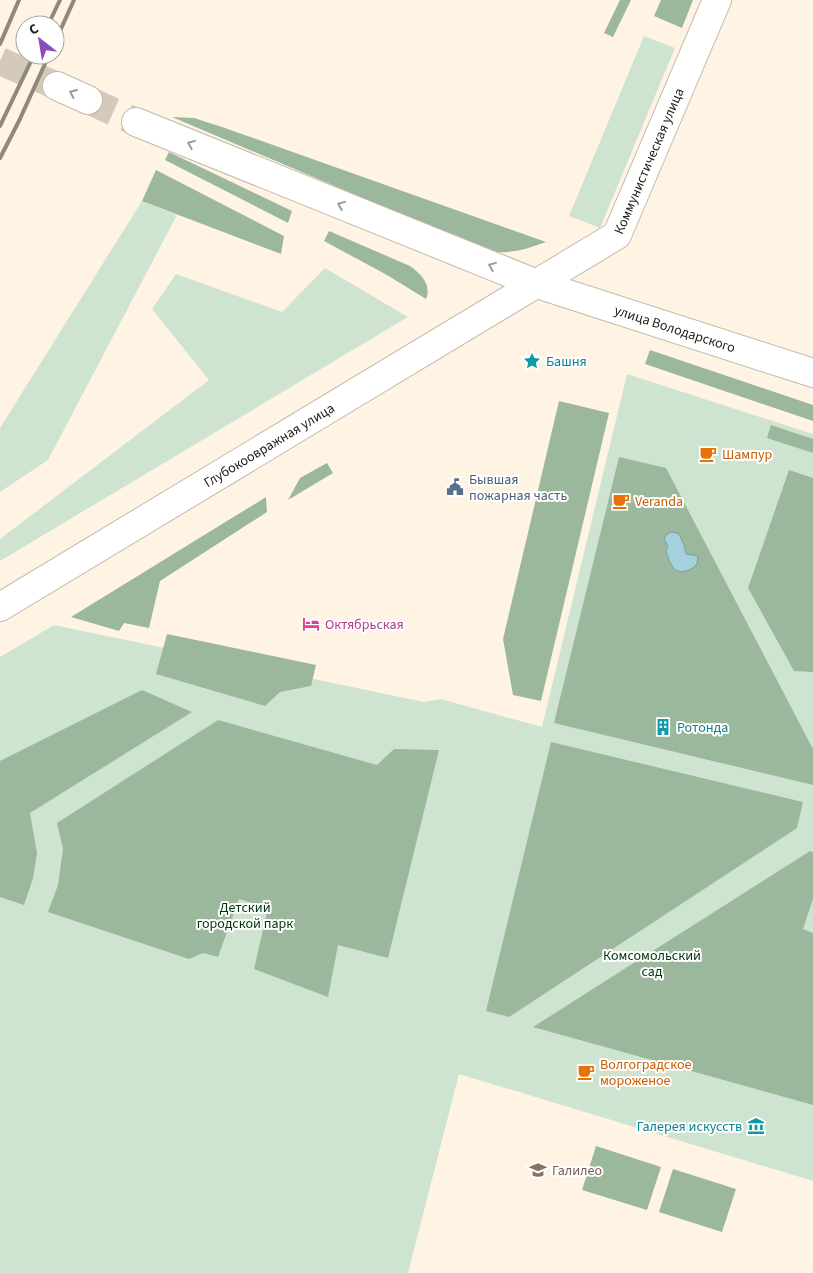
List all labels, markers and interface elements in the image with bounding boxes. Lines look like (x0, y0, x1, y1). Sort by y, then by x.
north arrow (15, 15, 65, 65)
text: С (25, 19, 42, 40)
street label: Коммунистическая улица (609, 85, 689, 238)
one-way arrow (69, 88, 78, 99)
one-way arrow (187, 140, 195, 150)
one-way arrow (337, 200, 346, 211)
one-way arrow (488, 261, 497, 272)
street label: улица Володарского (612, 301, 738, 358)
place icon: Башня (522, 351, 542, 371)
place label: Башня (546, 352, 587, 372)
street label: Глубокоовражная улица (200, 399, 339, 493)
cafe icon: Шампур (698, 444, 718, 464)
place label: Шампур (722, 445, 772, 465)
place label: Бывшая пожарная часть (469, 470, 567, 506)
public building icon: Бывшая пожарная часть (445, 477, 465, 497)
cafe icon: Veranda (611, 491, 631, 511)
place label: Veranda (635, 492, 683, 512)
hotel icon: Октябрьская (301, 614, 321, 634)
place label: Октябрьская (325, 615, 404, 635)
building icon: Ротонда (653, 717, 673, 737)
place label: Ротонда (677, 718, 728, 738)
park label: Детский городской парк (197, 898, 293, 934)
park label: Комсомольский сад (603, 946, 701, 982)
place label: Волгоградское мороженое (600, 1055, 692, 1091)
cafe icon: Волгоградское мороженое (576, 1062, 596, 1082)
museum icon: Галерея искусств (746, 1116, 766, 1136)
place label: Галерея искусств (637, 1117, 742, 1137)
school or university icon: Галилео (528, 1160, 548, 1180)
place label: Галилео (552, 1161, 602, 1181)

